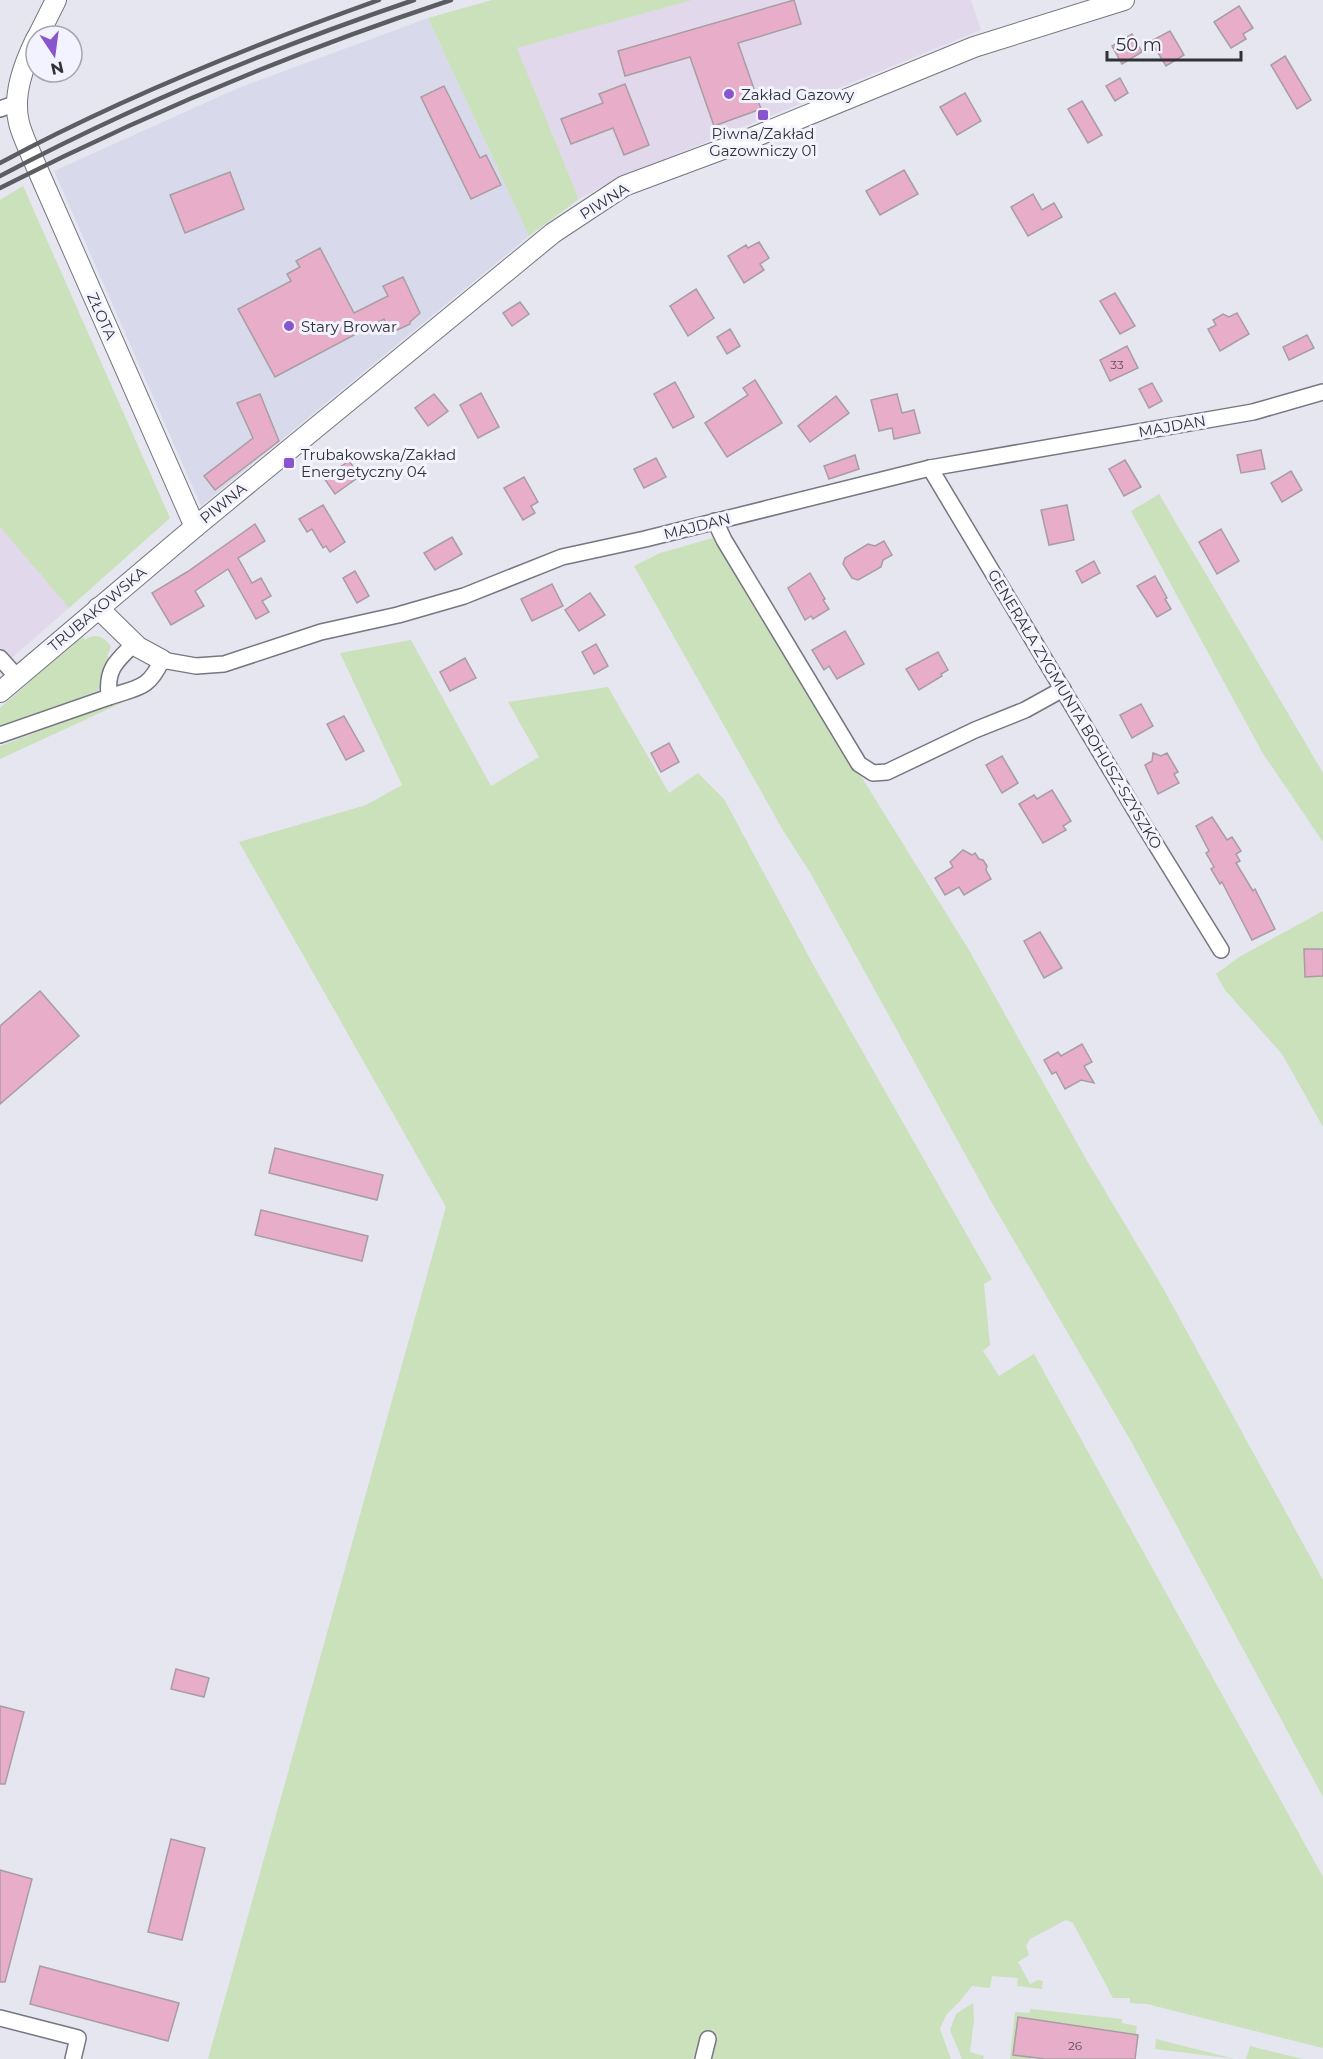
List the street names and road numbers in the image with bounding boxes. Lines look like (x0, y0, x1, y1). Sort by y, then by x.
street label: PIWNA (576, 178, 632, 223)
street label: ZŁOTA (83, 289, 121, 343)
street label: MAJDAN (1137, 411, 1207, 441)
street label: PIWNA (196, 478, 250, 527)
street label: MAJDAN (662, 509, 732, 543)
street label: TRUBAKOWSKA (44, 562, 150, 656)
street label: GENERAŁA ZYGMUNTA BOHUSZ-SZYSZKO (984, 566, 1166, 852)

